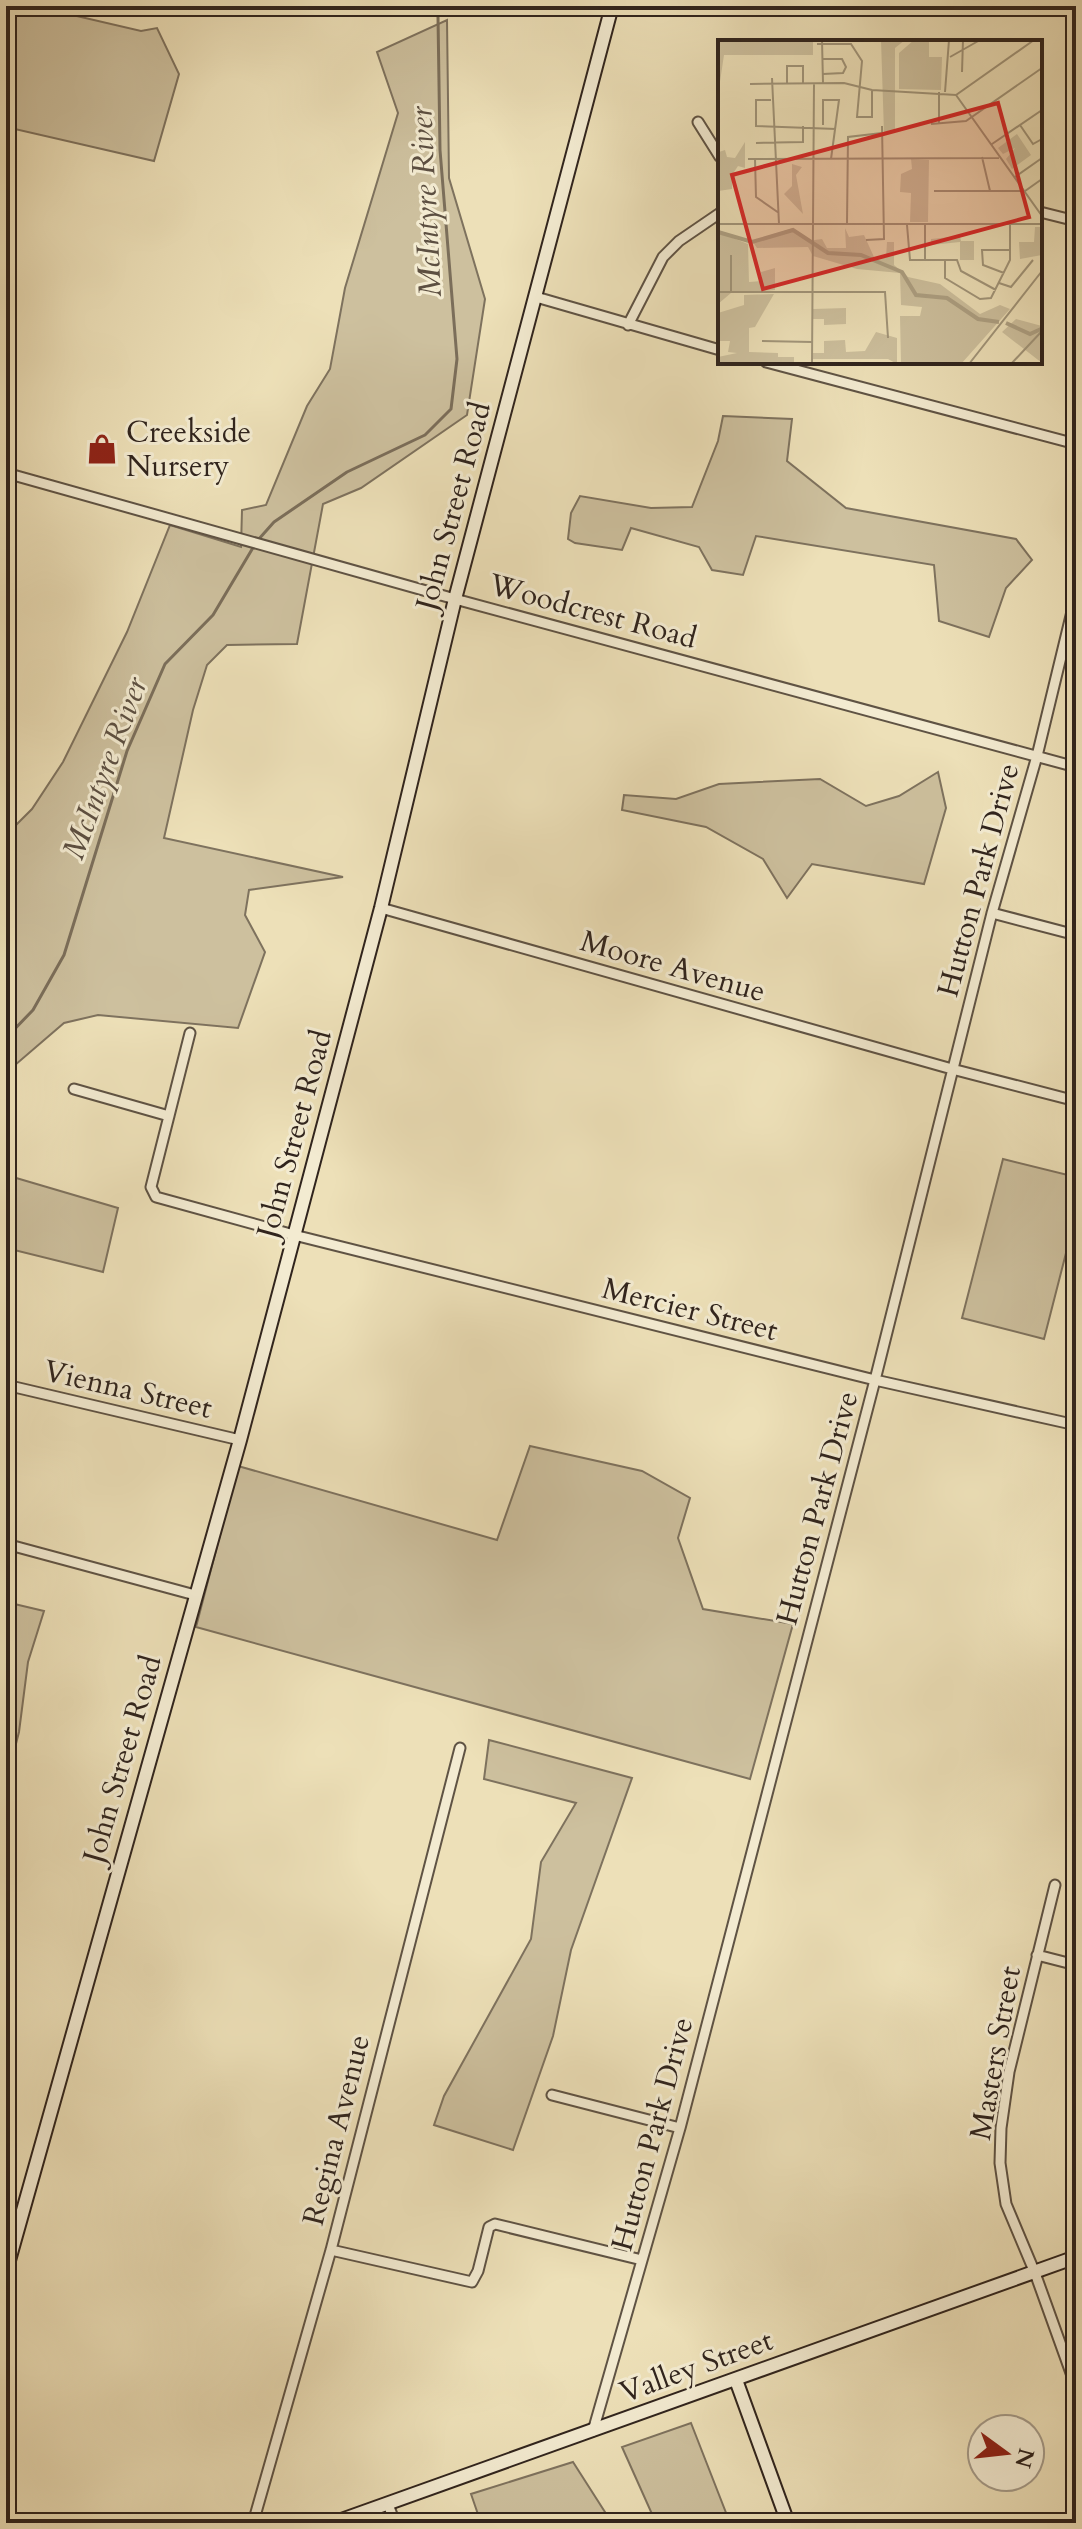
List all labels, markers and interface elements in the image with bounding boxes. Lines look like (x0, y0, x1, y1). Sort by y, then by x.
inset map (718, 40, 1042, 364)
water label: McIntyre River (399, 104, 453, 298)
street label: John Street Road (405, 397, 501, 619)
place label: Creekside Nursery (126, 412, 251, 487)
shop icon: Creekside Nursery (85, 432, 119, 466)
street label: Woodcrest Road (484, 564, 701, 659)
water label: McIntyre River (52, 670, 159, 865)
street label: Hutton Park Drive (928, 759, 1029, 1001)
street label: Moore Avenue (576, 921, 770, 1012)
street label: John Street Road (246, 1025, 342, 1247)
street label: Mercier Street (598, 1268, 783, 1351)
street label: Vienna Street (40, 1350, 217, 1429)
street label: Hutton Park Drive (767, 1387, 868, 1629)
street label: John Street Road (72, 1651, 172, 1872)
street label: Masters Street (960, 1963, 1031, 2143)
street label: Hutton Park Drive (602, 2013, 703, 2255)
street label: Regina Avenue (293, 2031, 380, 2230)
street label: Valley Street (614, 2320, 779, 2413)
north arrow (966, 2413, 1046, 2493)
text: N (1007, 2445, 1041, 2471)

